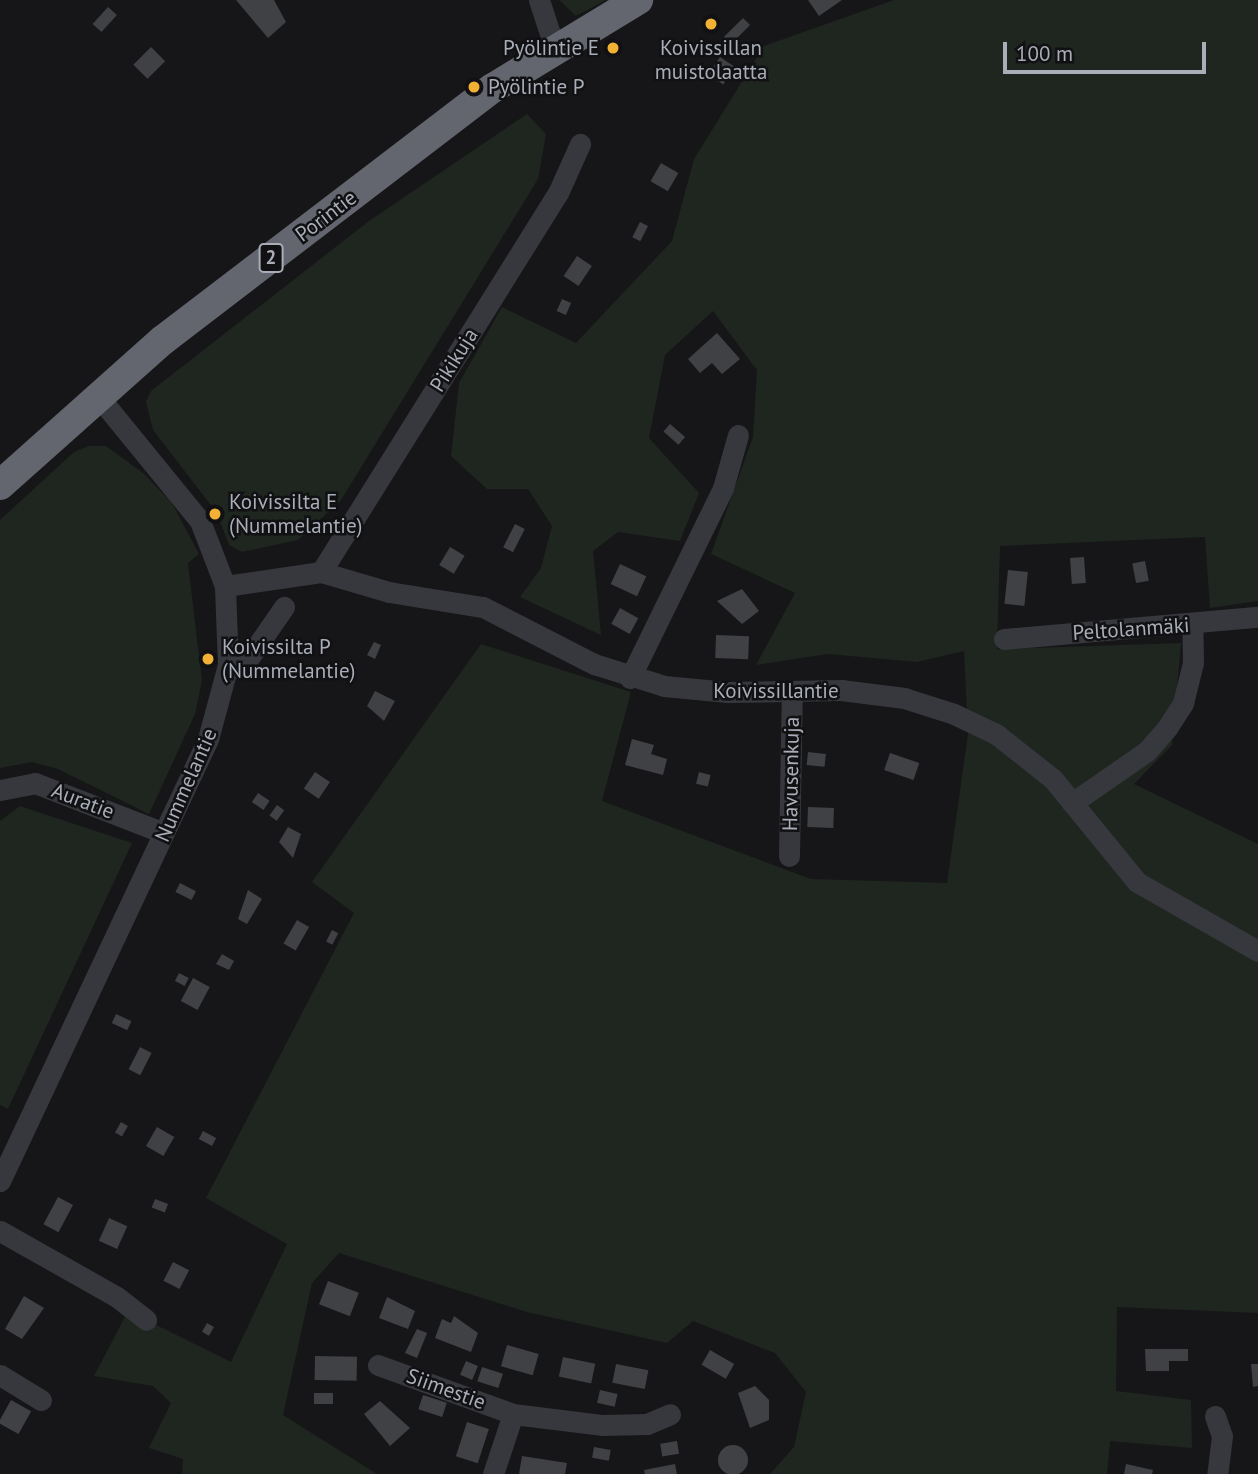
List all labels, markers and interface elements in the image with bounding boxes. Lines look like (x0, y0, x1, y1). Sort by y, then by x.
marker: Koivissillan muistolaatta (703, 16, 719, 32)
scale bar (1006, 28, 1209, 72)
place label: Pyölintie E (503, 35, 599, 61)
place label: Koivissillan muistolaatta (655, 35, 767, 85)
marker: Pyölintie E (605, 40, 621, 56)
text: 100 m (1016, 40, 1073, 67)
place label: Pyölintie P (488, 74, 585, 100)
marker: Pyölintie P (466, 79, 482, 95)
street label: Porintie (291, 185, 361, 247)
road number: 2 (257, 242, 285, 274)
street label: Pikikuja (425, 323, 483, 397)
place label: Koivissilta E (Nummelantie) (229, 489, 362, 539)
marker: Koivissilta E (Nummelantie) (207, 506, 223, 522)
street label: Peltolanmäki (1072, 612, 1190, 646)
place label: Koivissilta P (Nummelantie) (222, 634, 355, 684)
marker: Koivissilta P (Nummelantie) (200, 651, 216, 667)
street label: Koivissillantie (713, 678, 839, 704)
street label: Havusenkuja (777, 717, 805, 831)
street label: Nummelantie (150, 724, 222, 846)
street label: Auratie (48, 778, 118, 824)
street label: Siimestie (403, 1363, 489, 1415)

